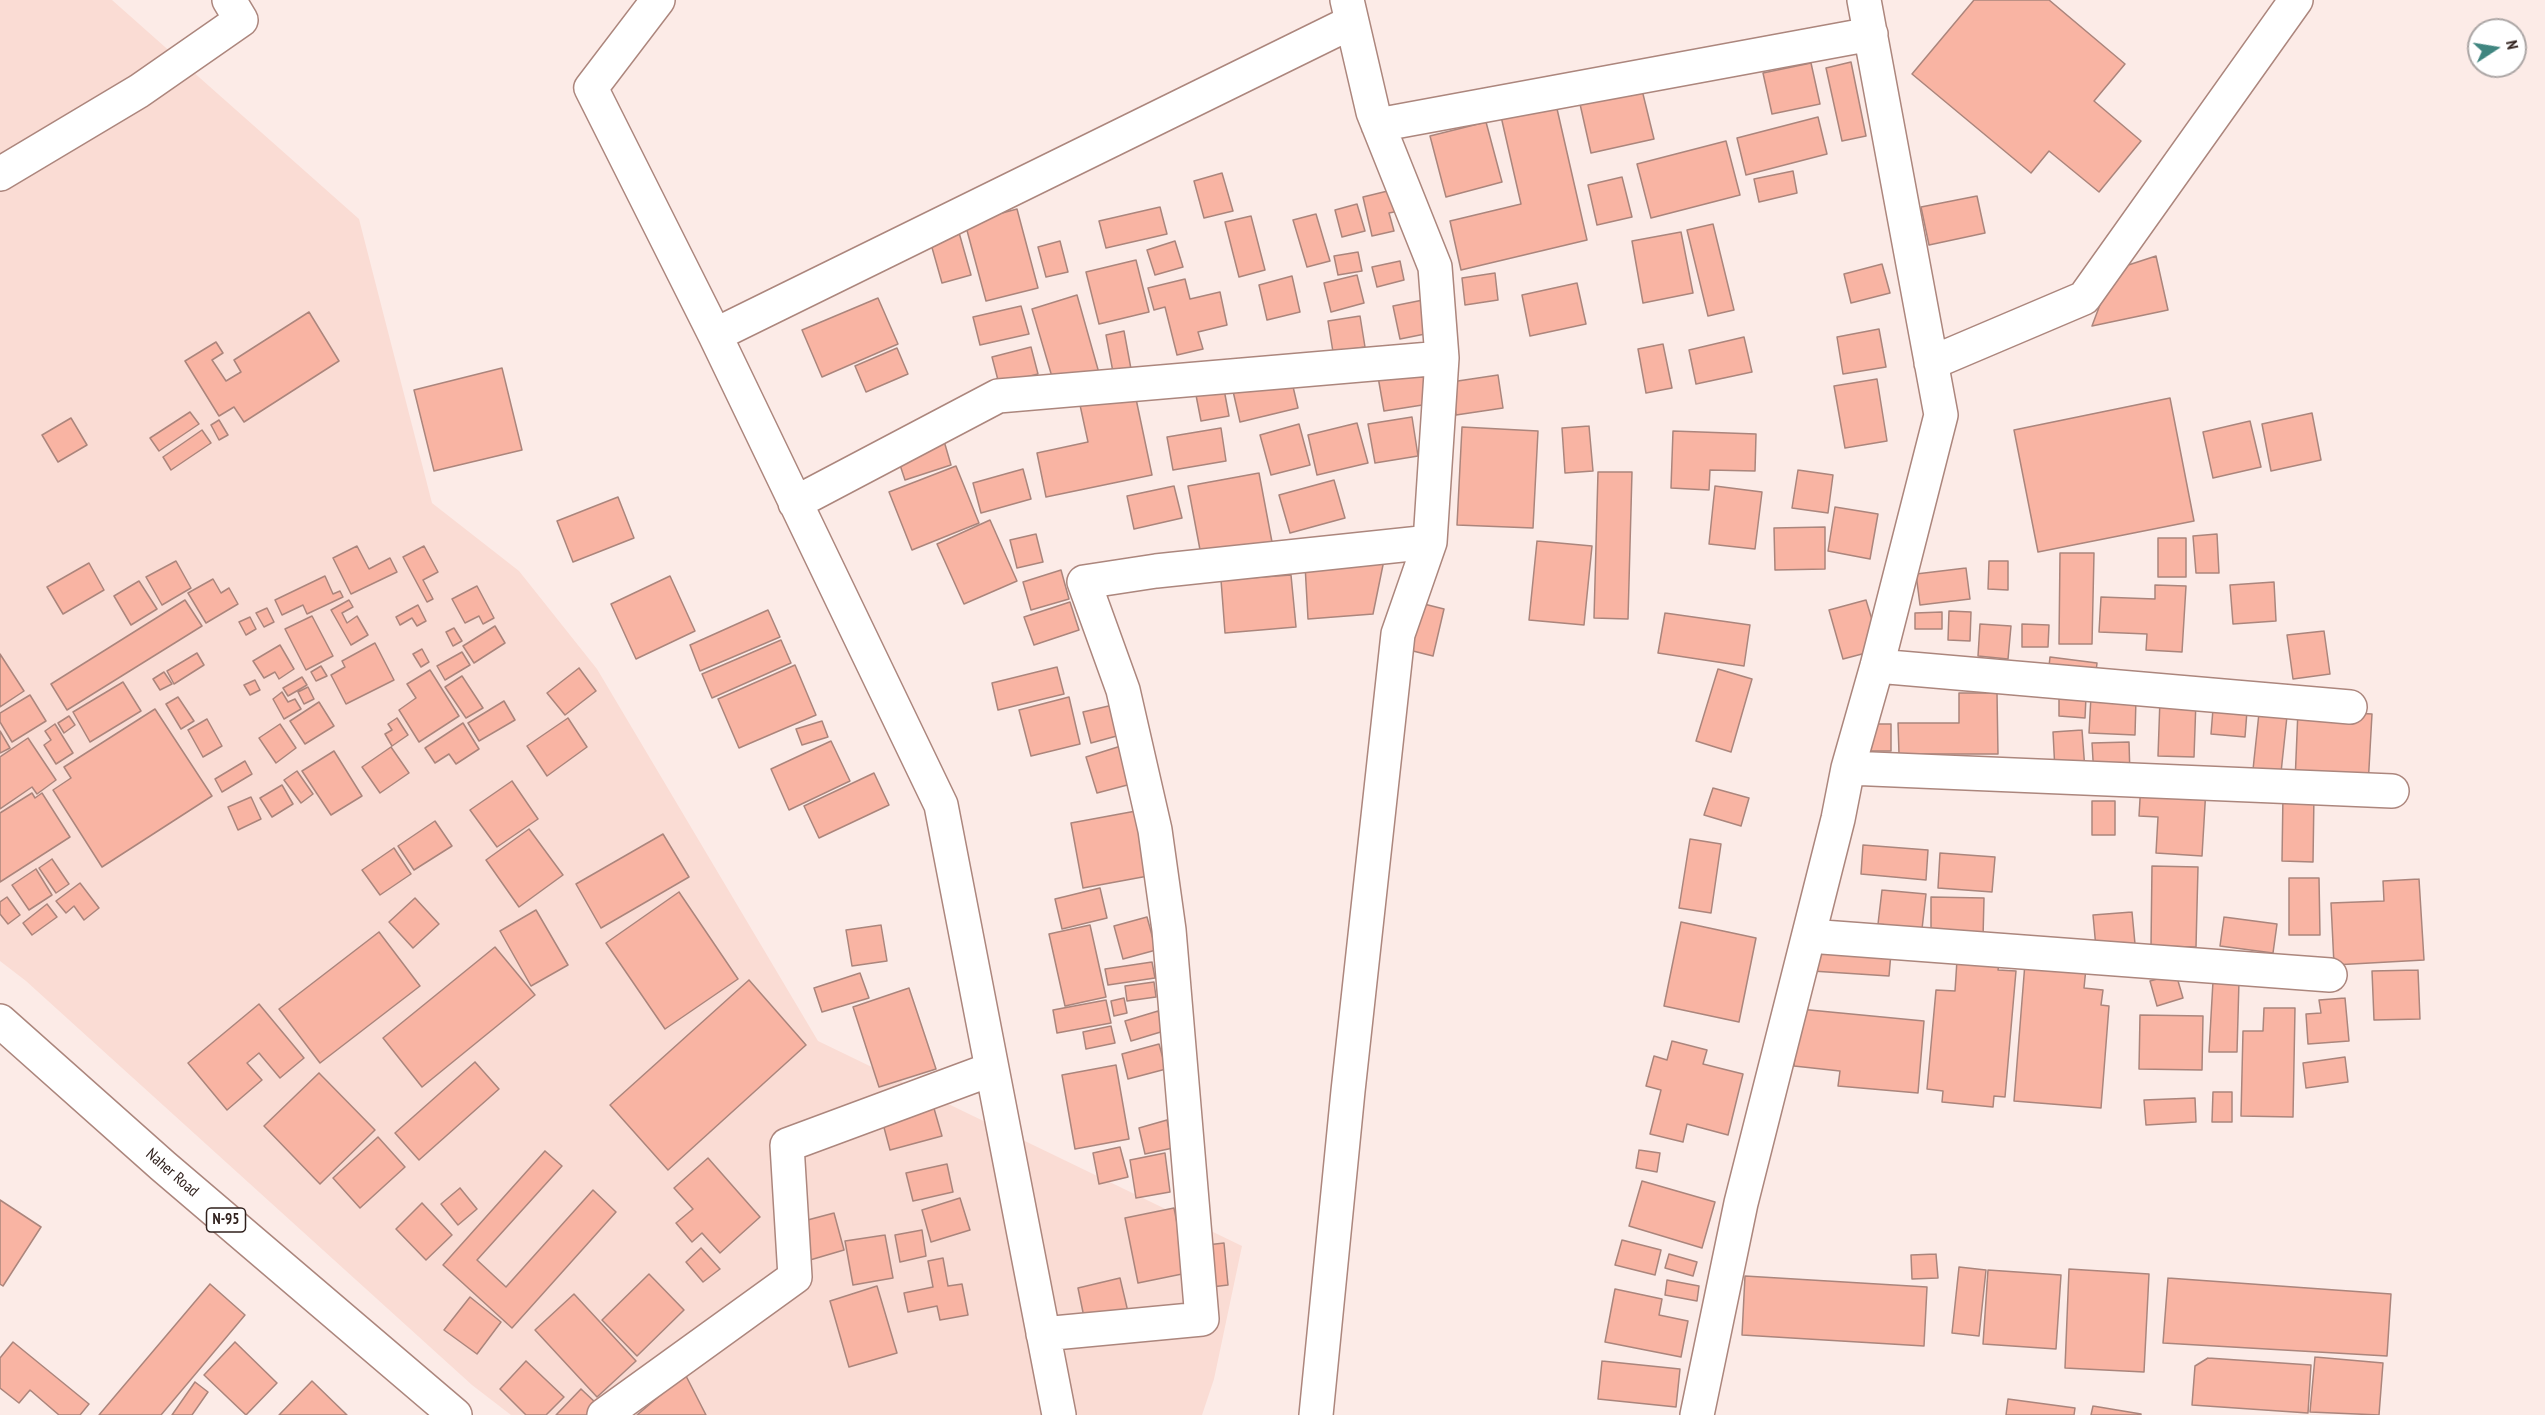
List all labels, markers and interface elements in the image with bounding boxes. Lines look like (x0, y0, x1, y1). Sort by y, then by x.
north arrow (2467, 18, 2527, 78)
text: N (2502, 38, 2523, 51)
street label: Naher Road (142, 1145, 202, 1201)
road number: N-95 (206, 1208, 246, 1232)

